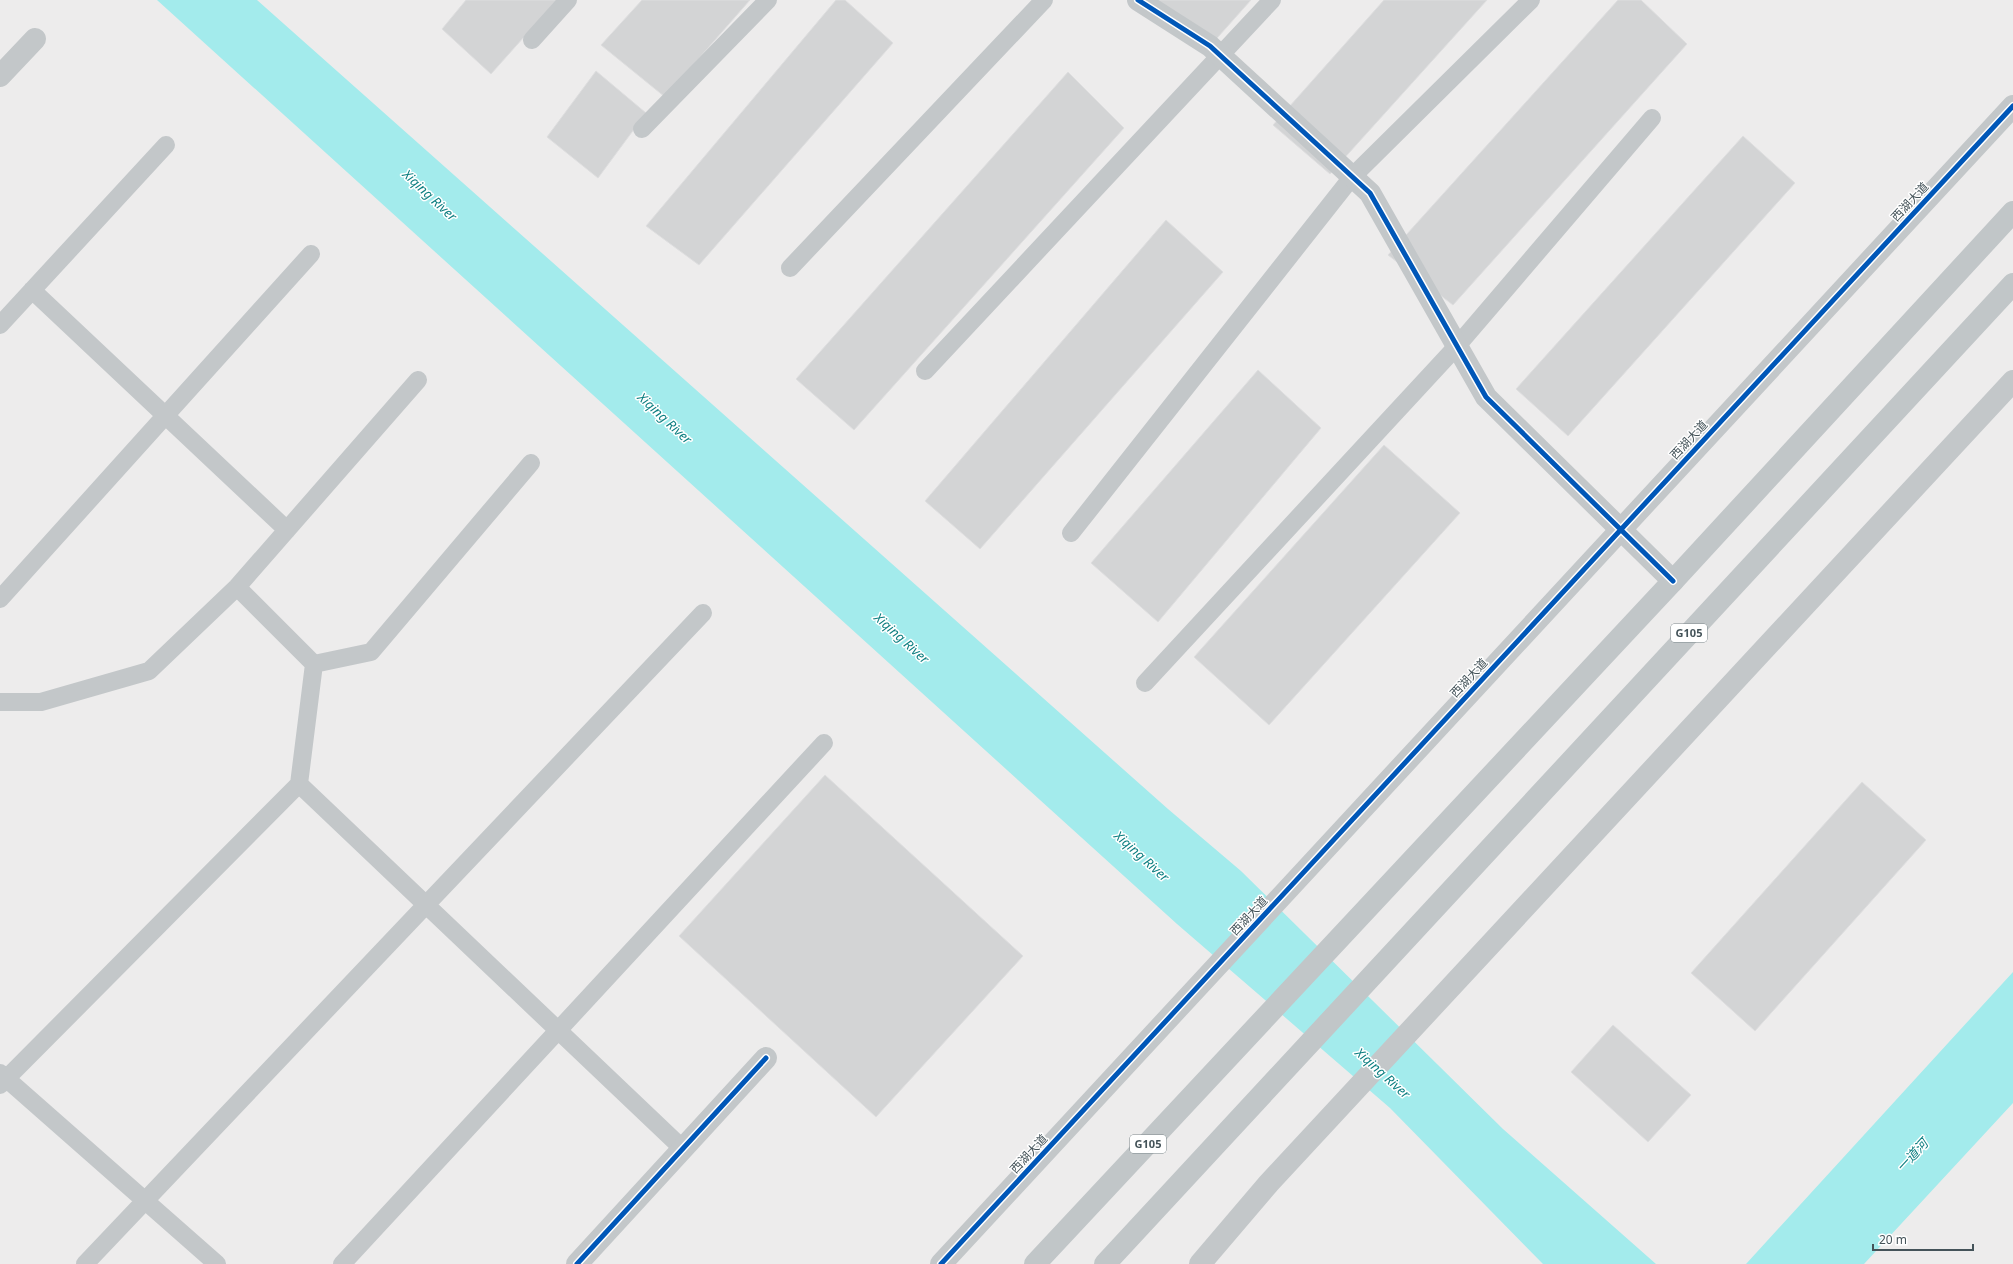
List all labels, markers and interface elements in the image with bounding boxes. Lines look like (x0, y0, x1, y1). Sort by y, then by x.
water label: Xiqing River (398, 165, 462, 225)
street label: 西湖大道 (1887, 178, 1932, 225)
water label: Xiqing River (633, 388, 697, 448)
street label: 西湖大道 (1666, 416, 1711, 463)
water label: Xiqing River (870, 608, 934, 668)
road number: G105 (1671, 624, 1707, 642)
street label: 西湖大道 (1446, 654, 1491, 701)
water label: Xiqing River (1110, 826, 1174, 886)
street label: 西湖大道 (1226, 892, 1271, 939)
water label: Xiqing River (1351, 1043, 1415, 1103)
street label: 西湖大道 (1006, 1130, 1051, 1177)
water label: 一道河 (1892, 1132, 1934, 1175)
road number: G105 (1130, 1135, 1166, 1153)
scale bar (1873, 1226, 1973, 1252)
text: 20 m (1879, 1231, 1907, 1248)

